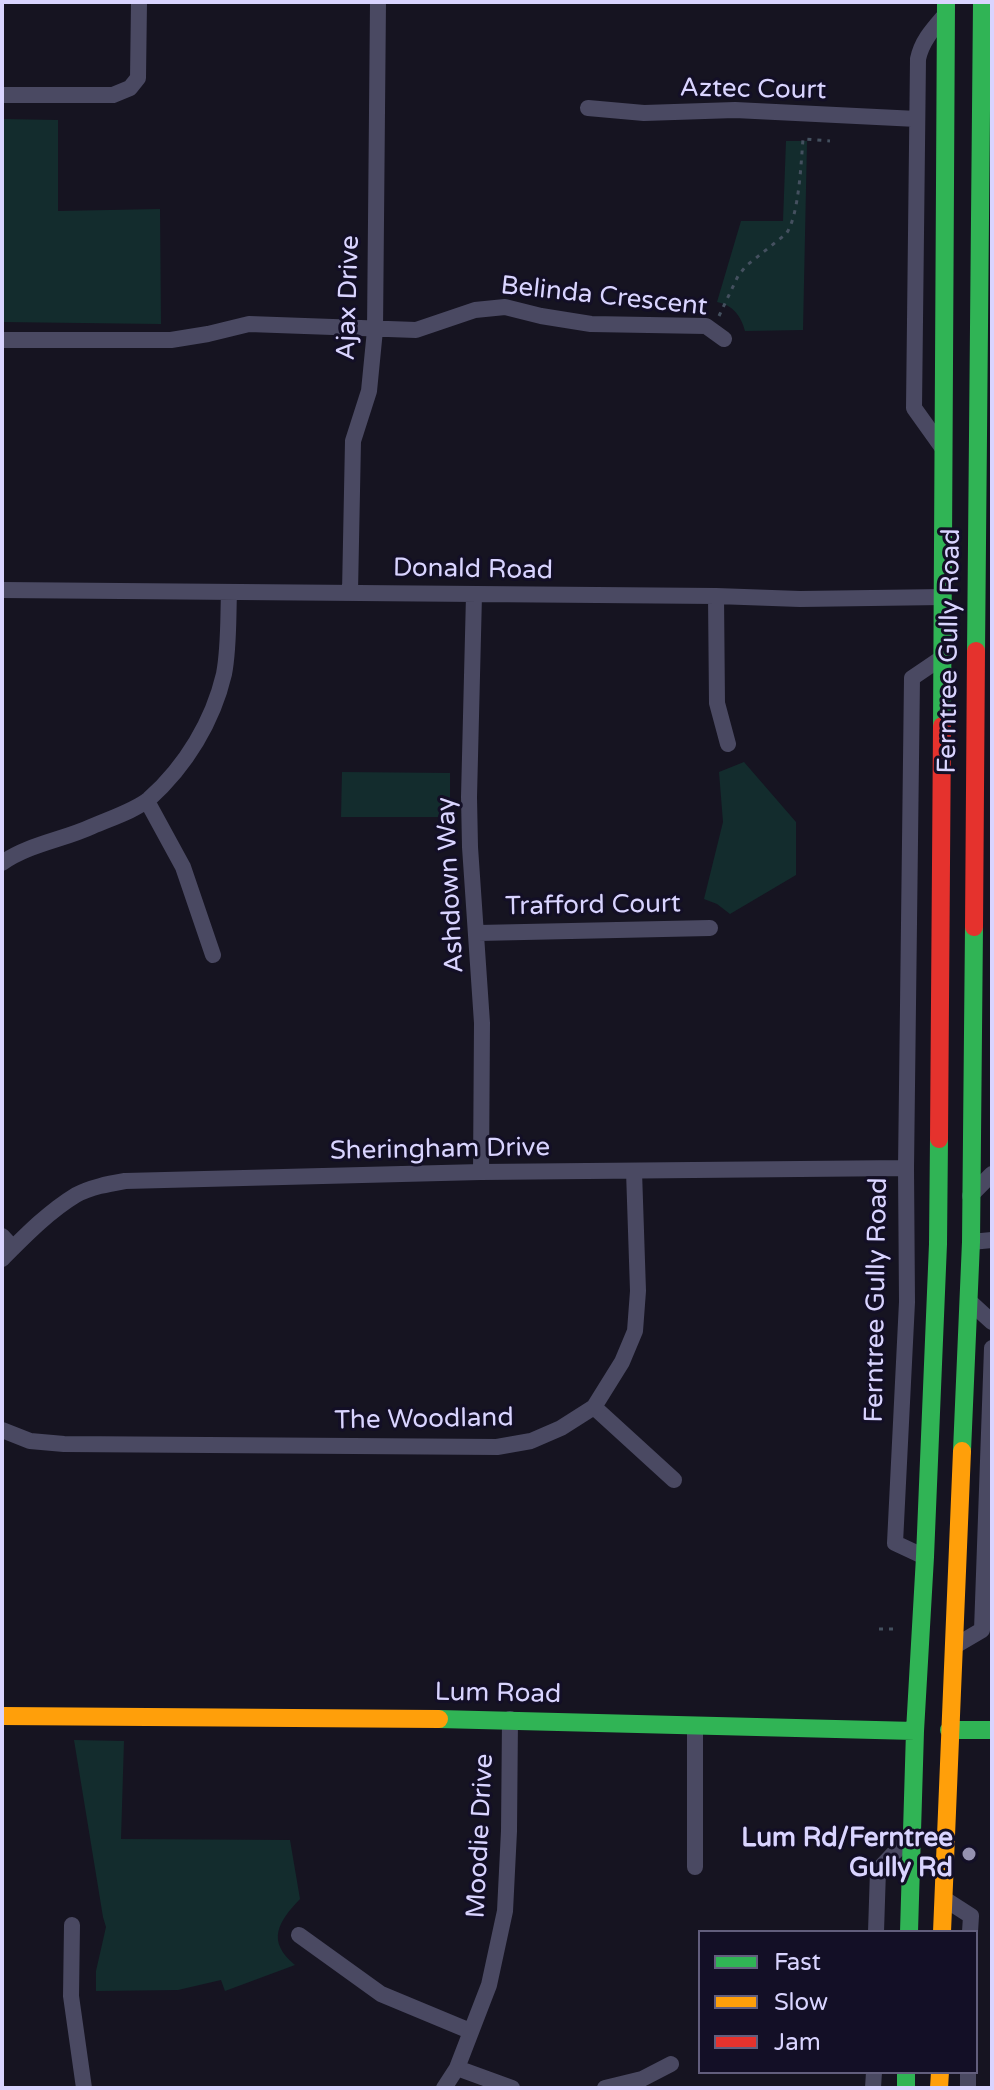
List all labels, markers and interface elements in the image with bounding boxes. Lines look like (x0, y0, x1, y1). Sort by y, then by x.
street label: Aztec Court (679, 73, 827, 107)
street label: Ajax Drive (331, 235, 367, 361)
street label: Belinda Crescent (499, 271, 709, 323)
street label: Ferntree Gully Road (932, 528, 968, 774)
street label: Donald Road (393, 553, 553, 587)
street label: Ashdown Way (431, 796, 471, 974)
street label: Trafford Court (505, 889, 681, 923)
street label: Sheringham Drive (330, 1132, 550, 1168)
street label: Ferntree Gully Road (859, 1177, 895, 1423)
street label: The Woodland (334, 1403, 514, 1437)
street label: Lum Road (434, 1677, 562, 1711)
street label: Moodie Drive (461, 1753, 501, 1919)
place label: Lum Rd/Ferntree Gully Rd (741, 1823, 953, 1884)
marker: Lum Rd/Ferntree Gully Rd (960, 1845, 978, 1863)
legend (698, 1930, 978, 2074)
text: Fast (774, 1948, 821, 1977)
text: Slow (774, 1988, 828, 2017)
text: Jam (774, 2028, 821, 2057)

